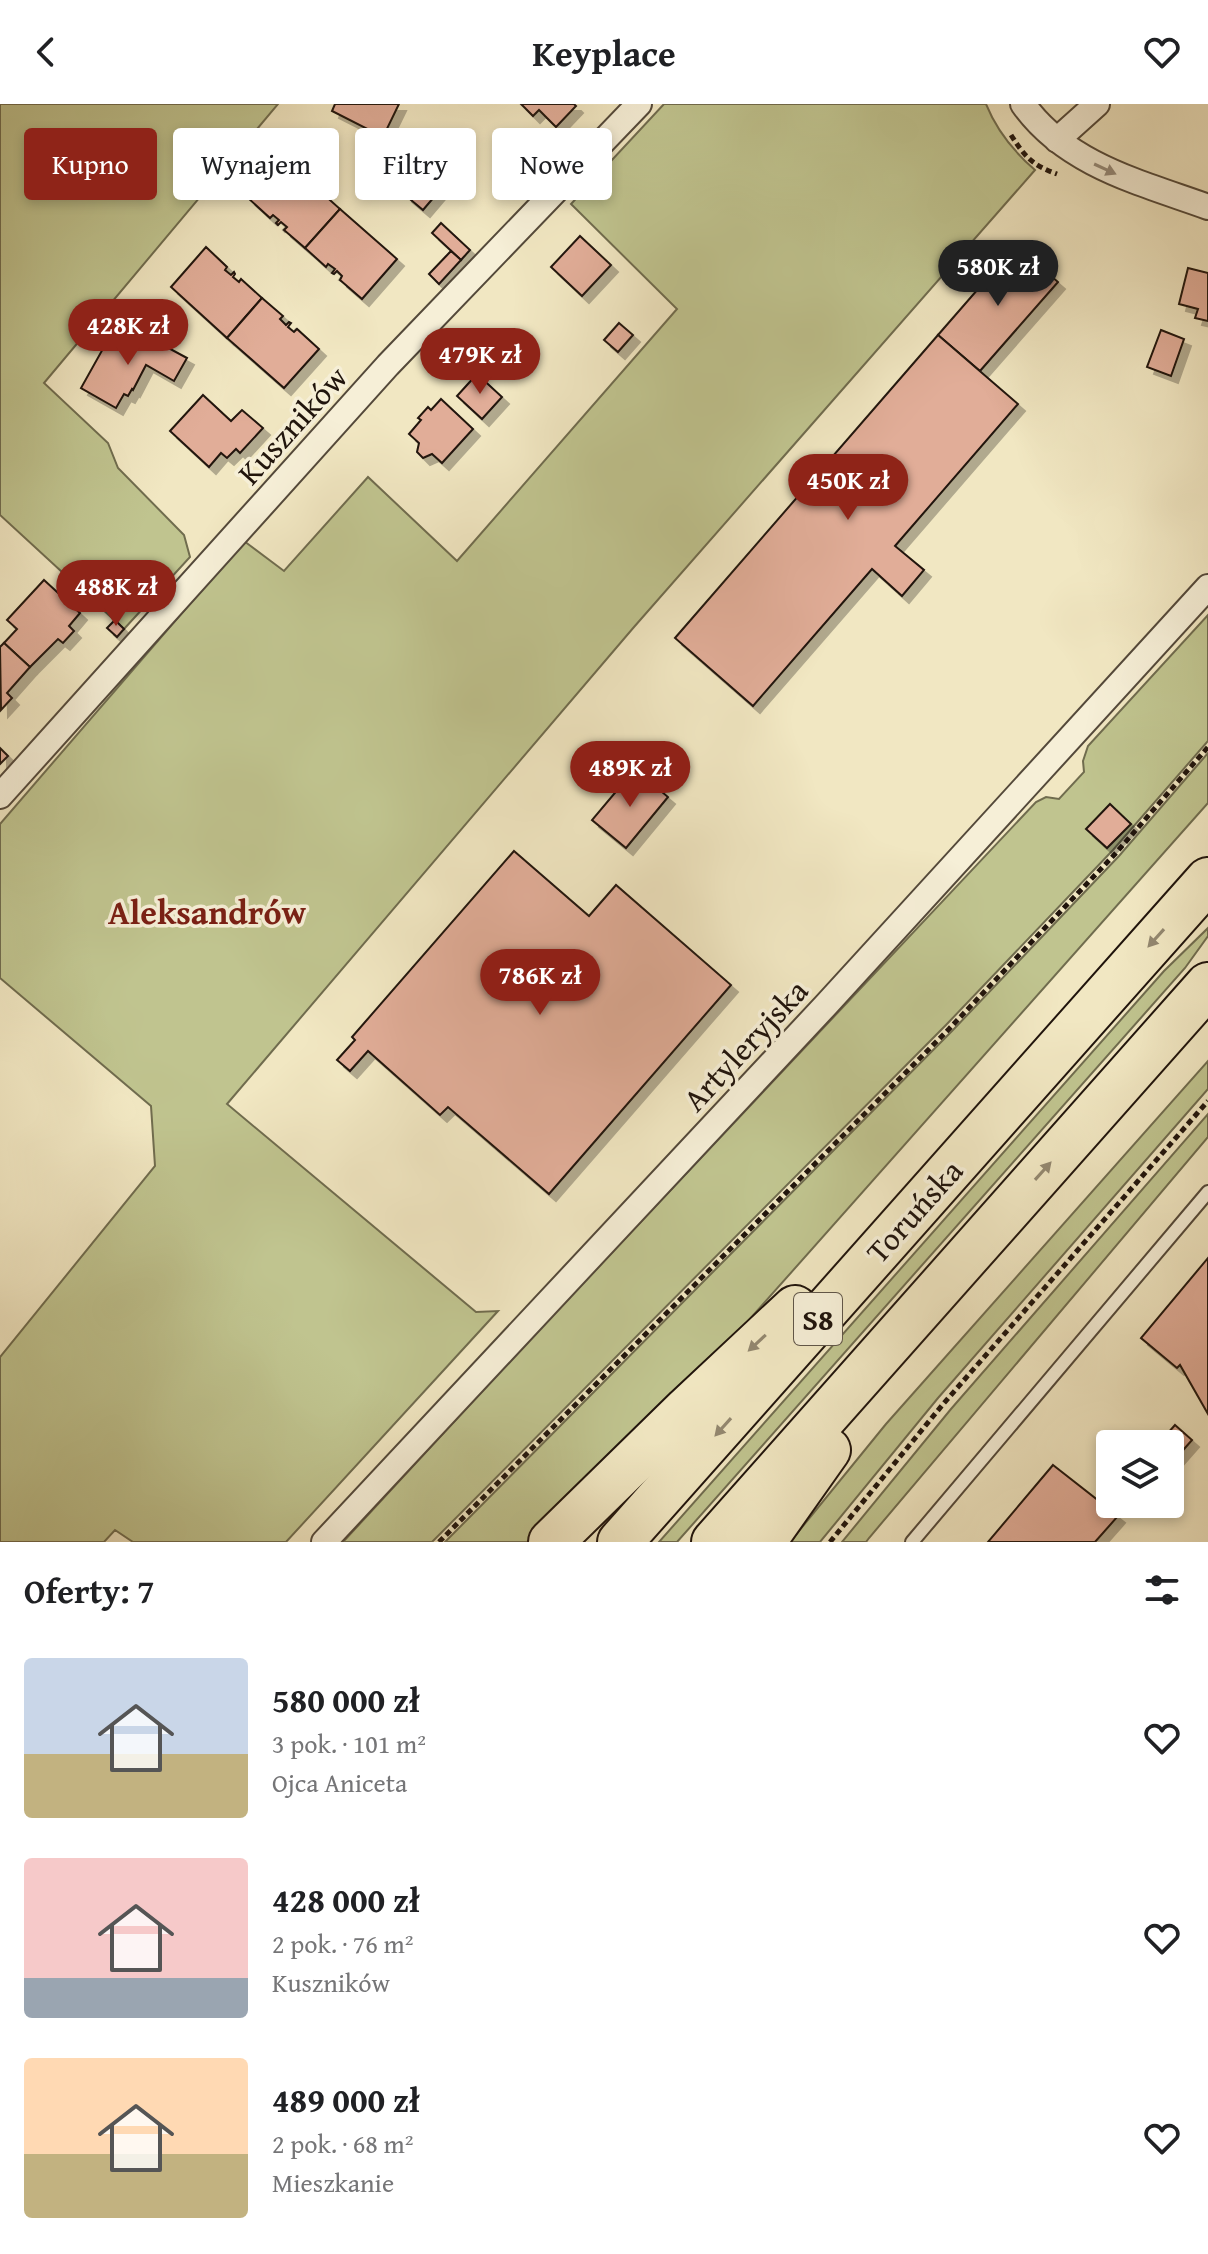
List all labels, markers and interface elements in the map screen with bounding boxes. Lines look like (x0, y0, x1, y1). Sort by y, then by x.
text: Keyplace (532, 26, 676, 79)
icon: back (24, 30, 68, 74)
icon: heart (1140, 30, 1184, 74)
chip: Kupno (24, 128, 157, 200)
chip: Wynajem (173, 128, 339, 200)
chip: Filtry (355, 128, 476, 200)
chip: Nowe (492, 128, 612, 200)
one-way arrow (1094, 162, 1117, 176)
pin: 580K zł (924, 240, 1072, 308)
text: 580K zł (956, 246, 1040, 285)
pin: 428K zł (54, 299, 202, 367)
text: 428K zł (86, 305, 170, 344)
pin: 479K zł (406, 328, 554, 396)
text: 479K zł (438, 334, 522, 373)
street label: Kuszników (226, 355, 358, 495)
pin: 450K zł (774, 454, 922, 522)
text: 450K zł (806, 460, 890, 499)
pin: 488K zł (42, 560, 190, 628)
text: 488K zł (74, 566, 158, 605)
pin: 489K zł (556, 741, 704, 809)
text: 489K zł (588, 747, 672, 786)
district label: Aleksandrów (108, 887, 307, 936)
one-way arrow (1148, 928, 1166, 947)
pin: 786K zł (466, 949, 614, 1017)
text: 786K zł (498, 955, 582, 994)
street label: Artyleryjska (671, 968, 819, 1122)
street label: Toruńska (855, 1149, 973, 1273)
one-way arrow (1034, 1162, 1051, 1182)
road number: S8 (794, 1293, 842, 1345)
one-way arrow (748, 1333, 767, 1351)
one-way arrow (714, 1417, 732, 1436)
map controls (1096, 1430, 1184, 1518)
button: layers (1096, 1430, 1184, 1518)
text: Oferty: 7 (24, 1566, 155, 1615)
icon: filters (1140, 1568, 1184, 1612)
text: 580 000 zł (272, 1675, 420, 1724)
icon: home (88, 1690, 184, 1786)
icon: heart (1140, 1716, 1184, 1760)
text: 3 pok. · 101 m² (272, 1724, 426, 1763)
text: Ojca Aniceta (272, 1763, 407, 1802)
text: 428 000 zł (272, 1875, 420, 1924)
icon: home (88, 1890, 184, 1986)
icon: heart (1140, 1916, 1184, 1960)
text: 2 pok. · 76 m² (272, 1924, 414, 1963)
text: Kuszników (272, 1963, 390, 2002)
text: 489 000 zł (272, 2075, 420, 2124)
icon: home (88, 2090, 184, 2186)
icon: heart (1140, 2116, 1184, 2160)
text: 2 pok. · 68 m² (272, 2124, 414, 2163)
text: Mieszkanie (272, 2163, 394, 2202)

